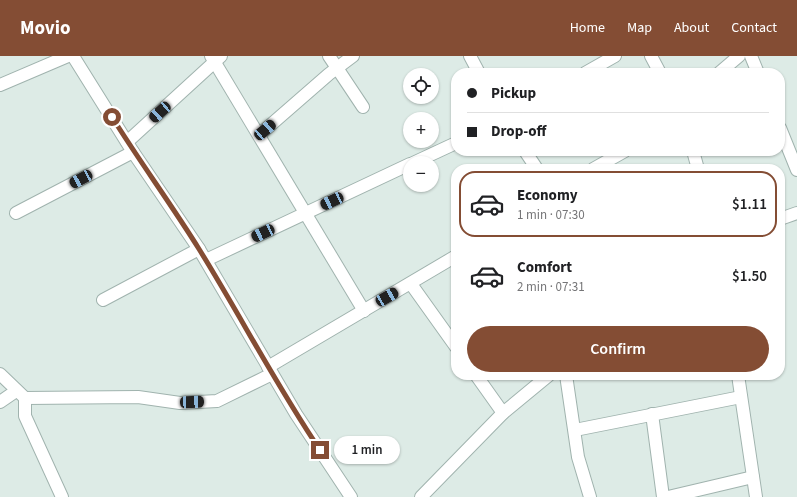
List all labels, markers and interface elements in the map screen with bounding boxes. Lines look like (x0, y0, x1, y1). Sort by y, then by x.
text: Movio (20, 15, 71, 42)
text: Home (570, 18, 605, 38)
text: Map (627, 18, 652, 38)
text: About (674, 18, 709, 38)
text: Contact (731, 18, 777, 38)
map controls (403, 68, 439, 192)
button: locate (403, 68, 439, 104)
text: Pickup (491, 83, 536, 104)
car (147, 100, 173, 124)
route start (103, 108, 121, 126)
button: + (403, 112, 439, 148)
car (252, 118, 278, 142)
text: Drop-off (491, 121, 546, 142)
button: − (403, 156, 439, 192)
car (68, 168, 94, 190)
text: Economy (517, 185, 578, 206)
icon: car (469, 186, 505, 222)
car (319, 190, 345, 212)
text: $1.11 (732, 194, 767, 215)
text: 1 min · 07:30 (517, 206, 585, 224)
car (250, 222, 276, 244)
text: Comfort (517, 257, 572, 278)
icon: car (469, 258, 505, 294)
text: $1.50 (732, 266, 767, 287)
text: 2 min · 07:31 (517, 278, 585, 296)
car (374, 286, 400, 308)
button: Confirm (467, 326, 769, 372)
car (180, 396, 204, 408)
callout: 1 min (334, 436, 400, 464)
route end (311, 441, 329, 459)
text: 1 min (352, 441, 382, 459)

